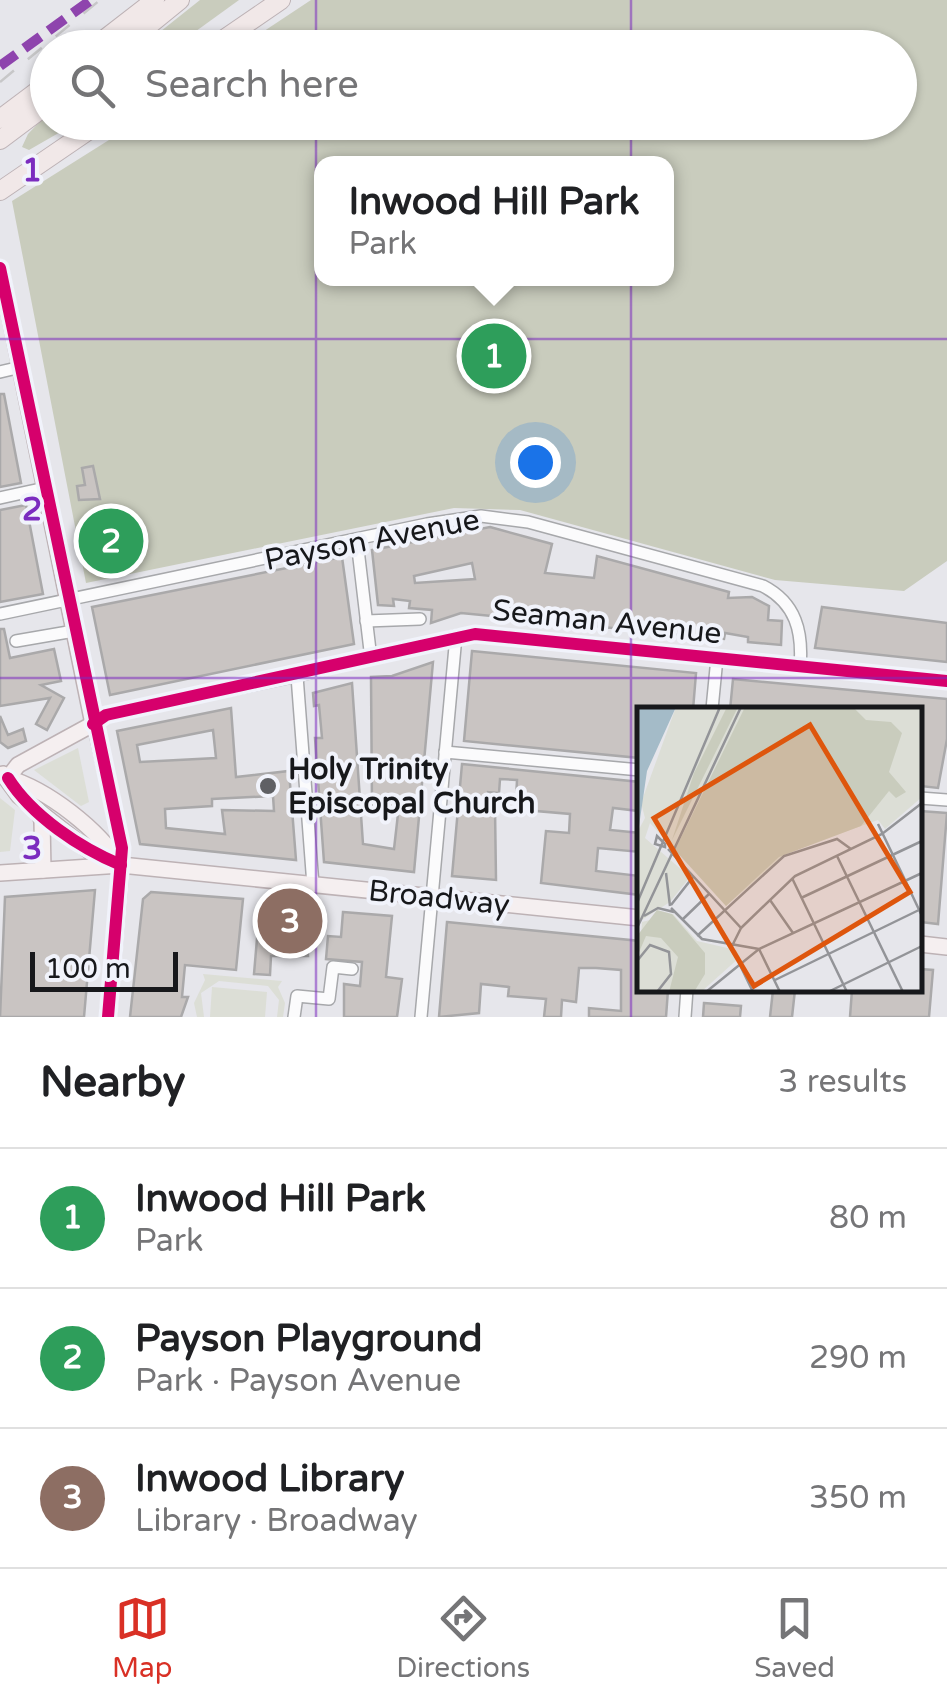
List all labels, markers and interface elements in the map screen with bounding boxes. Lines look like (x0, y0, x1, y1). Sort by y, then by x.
search box (30, 30, 917, 140)
icon: search (65, 58, 120, 113)
text: Search here (145, 62, 359, 108)
text: 1 (22, 152, 42, 190)
popup (314, 156, 674, 286)
text: Inwood Hill Park (349, 179, 639, 225)
text: Park (349, 225, 417, 263)
pin: 1 (462, 318, 526, 394)
your location (510, 437, 561, 488)
text: 2 (22, 491, 42, 529)
street label: Payson Avenue (261, 501, 483, 579)
pin: 2 (78, 504, 144, 578)
street label: Seaman Avenue (491, 592, 723, 652)
inset map (637, 707, 922, 992)
place label: Holy Trinity Episcopal Church (288, 751, 535, 822)
marker: Holy Trinity Episcopal Church (257, 775, 279, 797)
text: 3 (22, 830, 42, 868)
street label: Broadway (366, 872, 512, 924)
pin: 3 (258, 884, 322, 958)
scale bar (30, 947, 178, 991)
text: 100 m (45, 952, 131, 986)
text: Nearby (40, 1057, 185, 1108)
text: 3 results (778, 1063, 907, 1101)
text: Inwood Hill Park (135, 1176, 426, 1222)
text: 1 (62, 1199, 83, 1237)
text: 80 m (829, 1199, 907, 1237)
text: Park (135, 1222, 203, 1260)
text: Payson Playground (135, 1316, 483, 1362)
text: 2 (62, 1339, 83, 1377)
text: 290 m (809, 1339, 907, 1377)
text: Park · Payson Avenue (135, 1362, 461, 1400)
text: Inwood Library (135, 1456, 404, 1502)
text: 3 (62, 1479, 83, 1517)
text: 350 m (809, 1479, 907, 1517)
text: Library · Broadway (135, 1502, 418, 1540)
tab: Map (112, 1591, 172, 1685)
tab: Directions (396, 1591, 530, 1685)
tab: Saved (754, 1591, 835, 1685)

